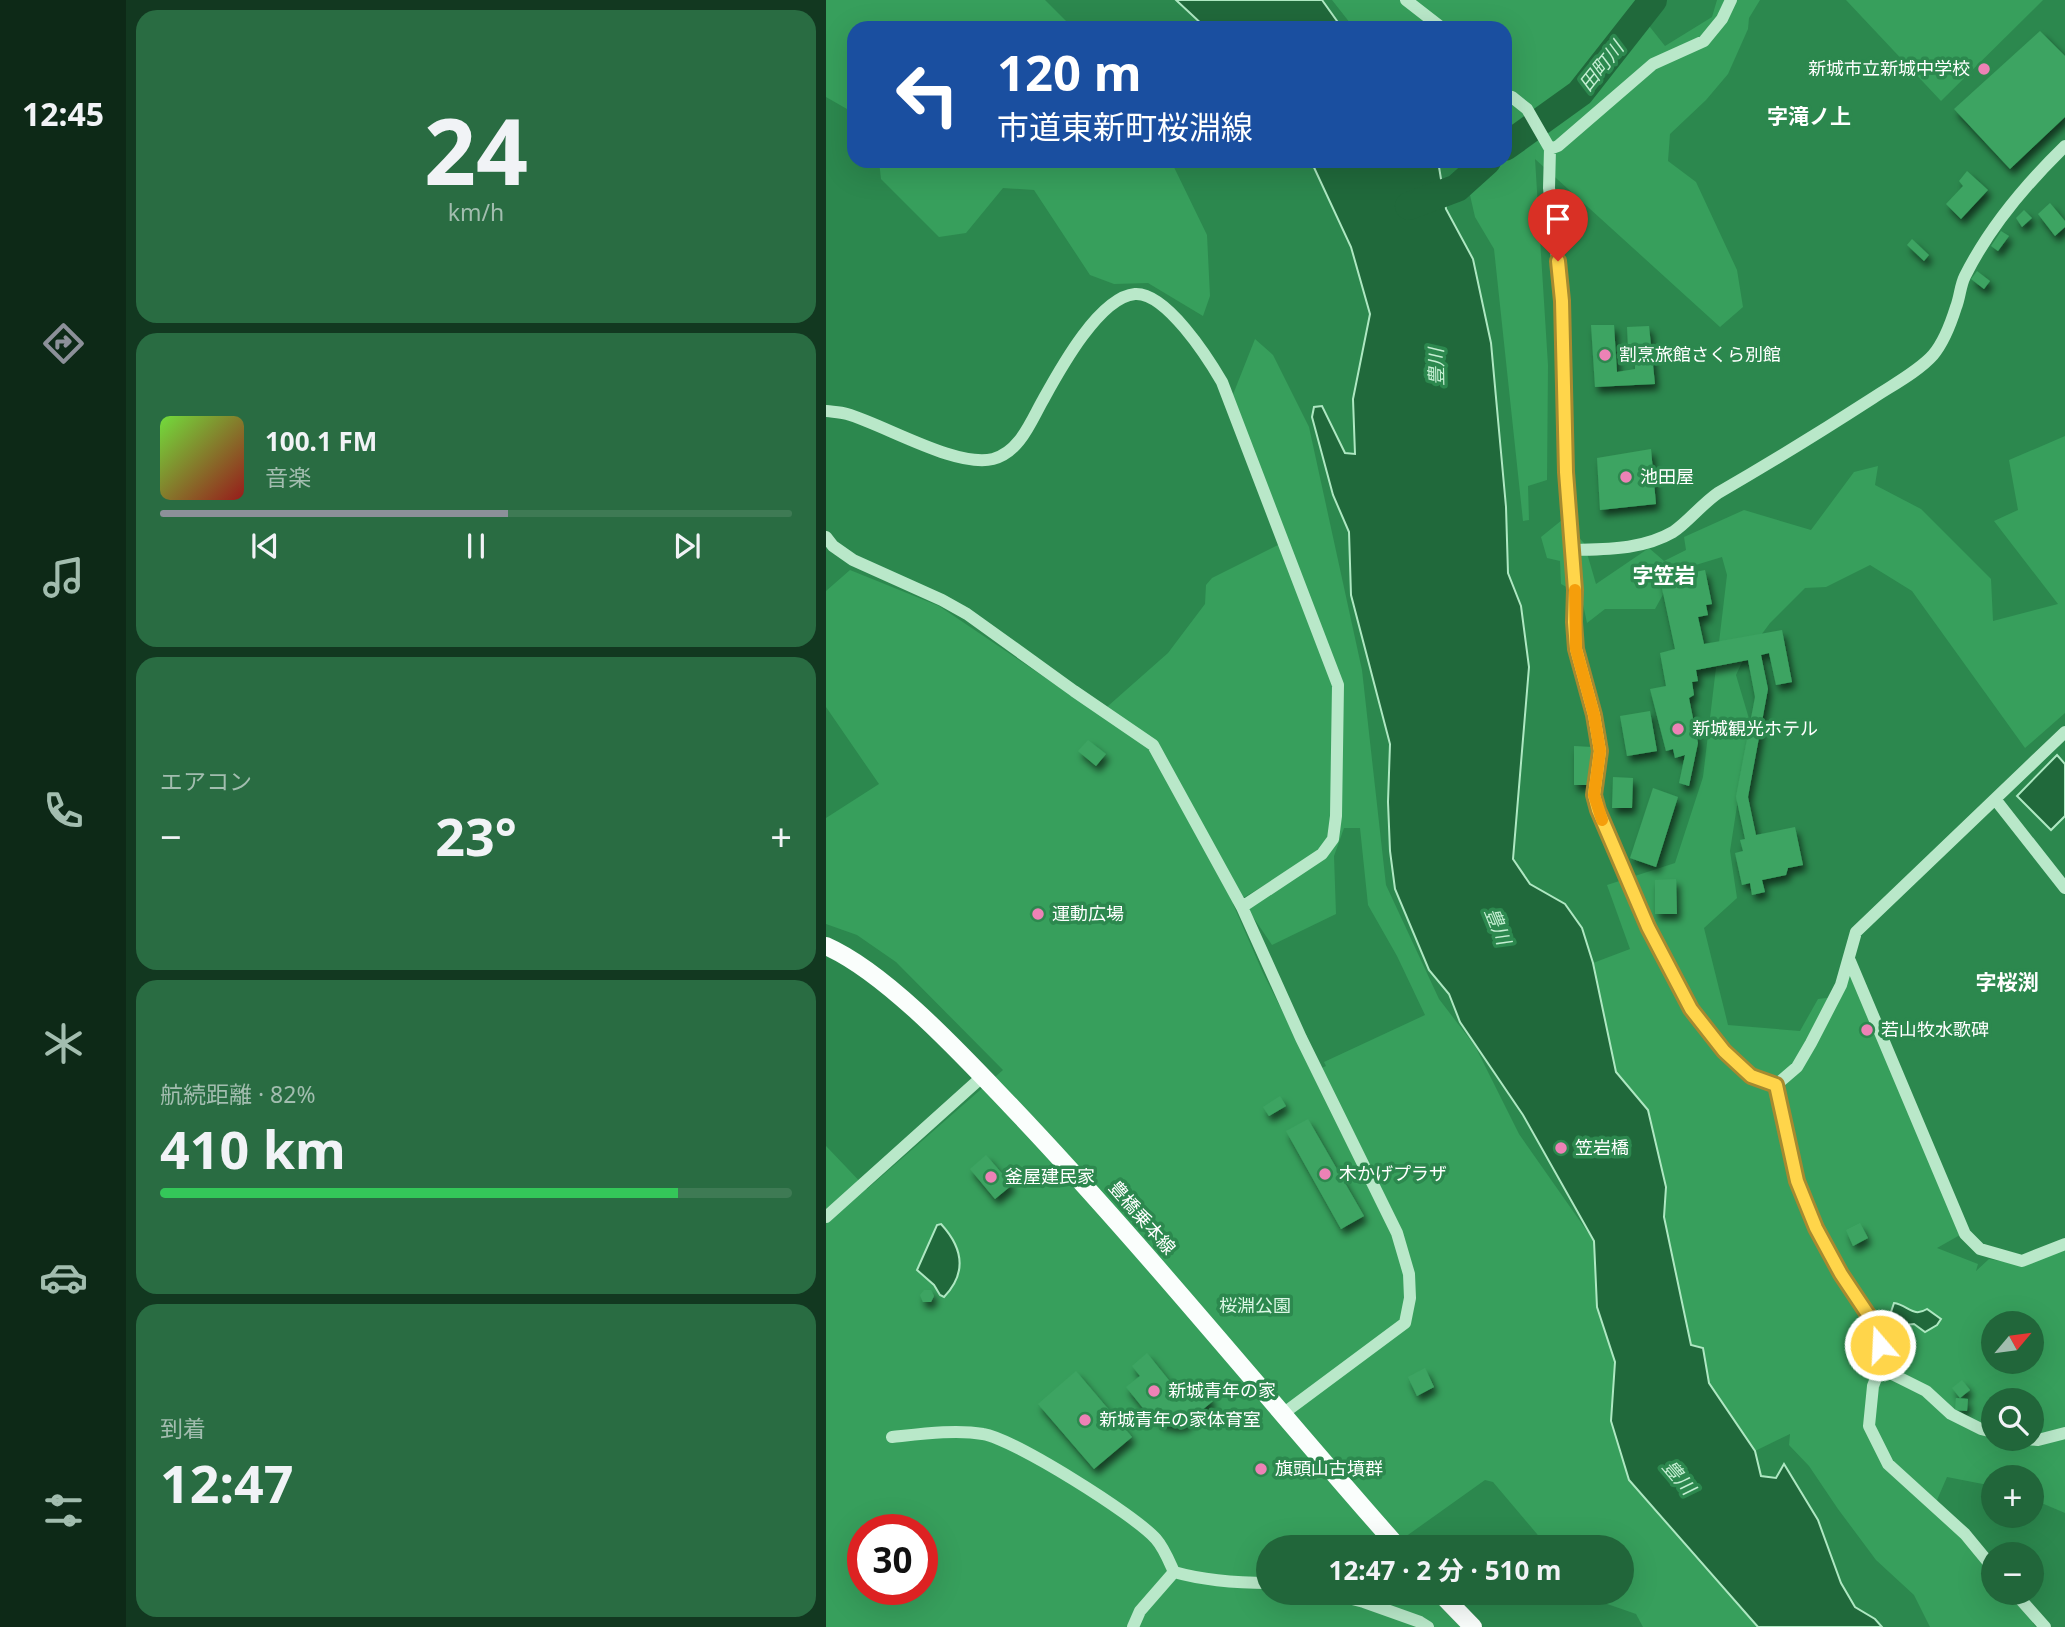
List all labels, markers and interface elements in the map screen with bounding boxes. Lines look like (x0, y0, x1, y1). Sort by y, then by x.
water label: 田町川 (1573, 34, 1630, 96)
text: 120 m (997, 39, 1142, 105)
icon: left (882, 49, 973, 140)
place label: 新城市立新城中学校 (1808, 56, 1970, 80)
marker: 新城市立新城中学校 (1976, 61, 1992, 77)
text: 24 (424, 88, 528, 212)
text: 12:45 (22, 92, 104, 135)
district label: 字滝ノ上 (1767, 102, 1851, 130)
text: 市道東新町桜淵線 (997, 105, 1253, 148)
pin (1528, 189, 1588, 261)
text: km/h (448, 196, 504, 228)
icon: arrive (1539, 200, 1577, 238)
icon: directions (39, 319, 88, 368)
place label: 割烹旅館さくら別館 (1619, 342, 1781, 366)
water label: 豊川 (1423, 346, 1449, 386)
marker: 割烹旅館さくら別館 (1597, 347, 1613, 363)
text: 100.1 FM (265, 423, 377, 459)
text: 音楽 (265, 461, 311, 493)
place label: 池田屋 (1640, 464, 1694, 488)
marker: 池田屋 (1618, 469, 1634, 485)
icon: previous (246, 527, 284, 565)
icon: pause (457, 527, 495, 565)
icon: next (668, 527, 706, 565)
icon: music (39, 553, 88, 602)
district label: 字笠岩 (1633, 561, 1696, 589)
place label: 新城観光ホテル (1692, 716, 1818, 740)
marker: 新城観光ホテル (1670, 721, 1686, 737)
text: エアコン (160, 765, 252, 797)
icon: phone (39, 786, 88, 835)
text: 23° (435, 800, 517, 871)
text: − (160, 810, 182, 862)
text: + (770, 810, 792, 862)
place label: 運動広場 (1052, 901, 1124, 925)
water label: 豊川 (1479, 904, 1518, 950)
marker: 運動広場 (1030, 906, 1046, 922)
district label: 字桜渕 (1976, 968, 2039, 996)
place label: 若山牧水歌碑 (1881, 1017, 1989, 1041)
icon: climate (39, 1019, 88, 1068)
marker: 若山牧水歌碑 (1859, 1022, 1875, 1038)
text: 航続距離 · 82% (160, 1078, 316, 1110)
text: 410 km (160, 1113, 346, 1184)
place label: 笠岩橋 (1575, 1135, 1629, 1159)
marker: 笠岩橋 (1553, 1140, 1569, 1156)
place label: 木かげプラザ (1339, 1161, 1447, 1185)
place label: 釜屋建民家 (1005, 1164, 1095, 1188)
marker: 木かげプラザ (1317, 1166, 1333, 1182)
marker: 釜屋建民家 (983, 1169, 999, 1185)
street label: 豊橋乗本線 (1104, 1176, 1181, 1259)
icon: car (39, 1253, 88, 1302)
park label: 桜淵公園 (1219, 1293, 1291, 1317)
position arrow (1843, 1308, 1917, 1382)
north arrow (1981, 1311, 2044, 1374)
map controls (1981, 1311, 2044, 1605)
place label: 新城青年の家 (1168, 1378, 1276, 1402)
marker: 新城青年の家 (1146, 1383, 1162, 1399)
button: search (1981, 1388, 2044, 1451)
place label: 新城青年の家体育室 (1099, 1407, 1261, 1431)
text: 到着 (160, 1412, 206, 1444)
marker: 新城青年の家体育室 (1077, 1412, 1093, 1428)
text: 12:47 (160, 1447, 294, 1518)
water label: 豊川 (1657, 1454, 1702, 1501)
place label: 旗頭山古墳群 (1275, 1456, 1383, 1480)
marker: 旗頭山古墳群 (1253, 1461, 1269, 1477)
button: + (1981, 1465, 2044, 1528)
icon: filters (39, 1486, 88, 1535)
speed limit sign: 30 (847, 1514, 938, 1605)
button: − (1981, 1542, 2044, 1605)
text: 12:47 · 2 分 · 510 m (1329, 1552, 1561, 1588)

